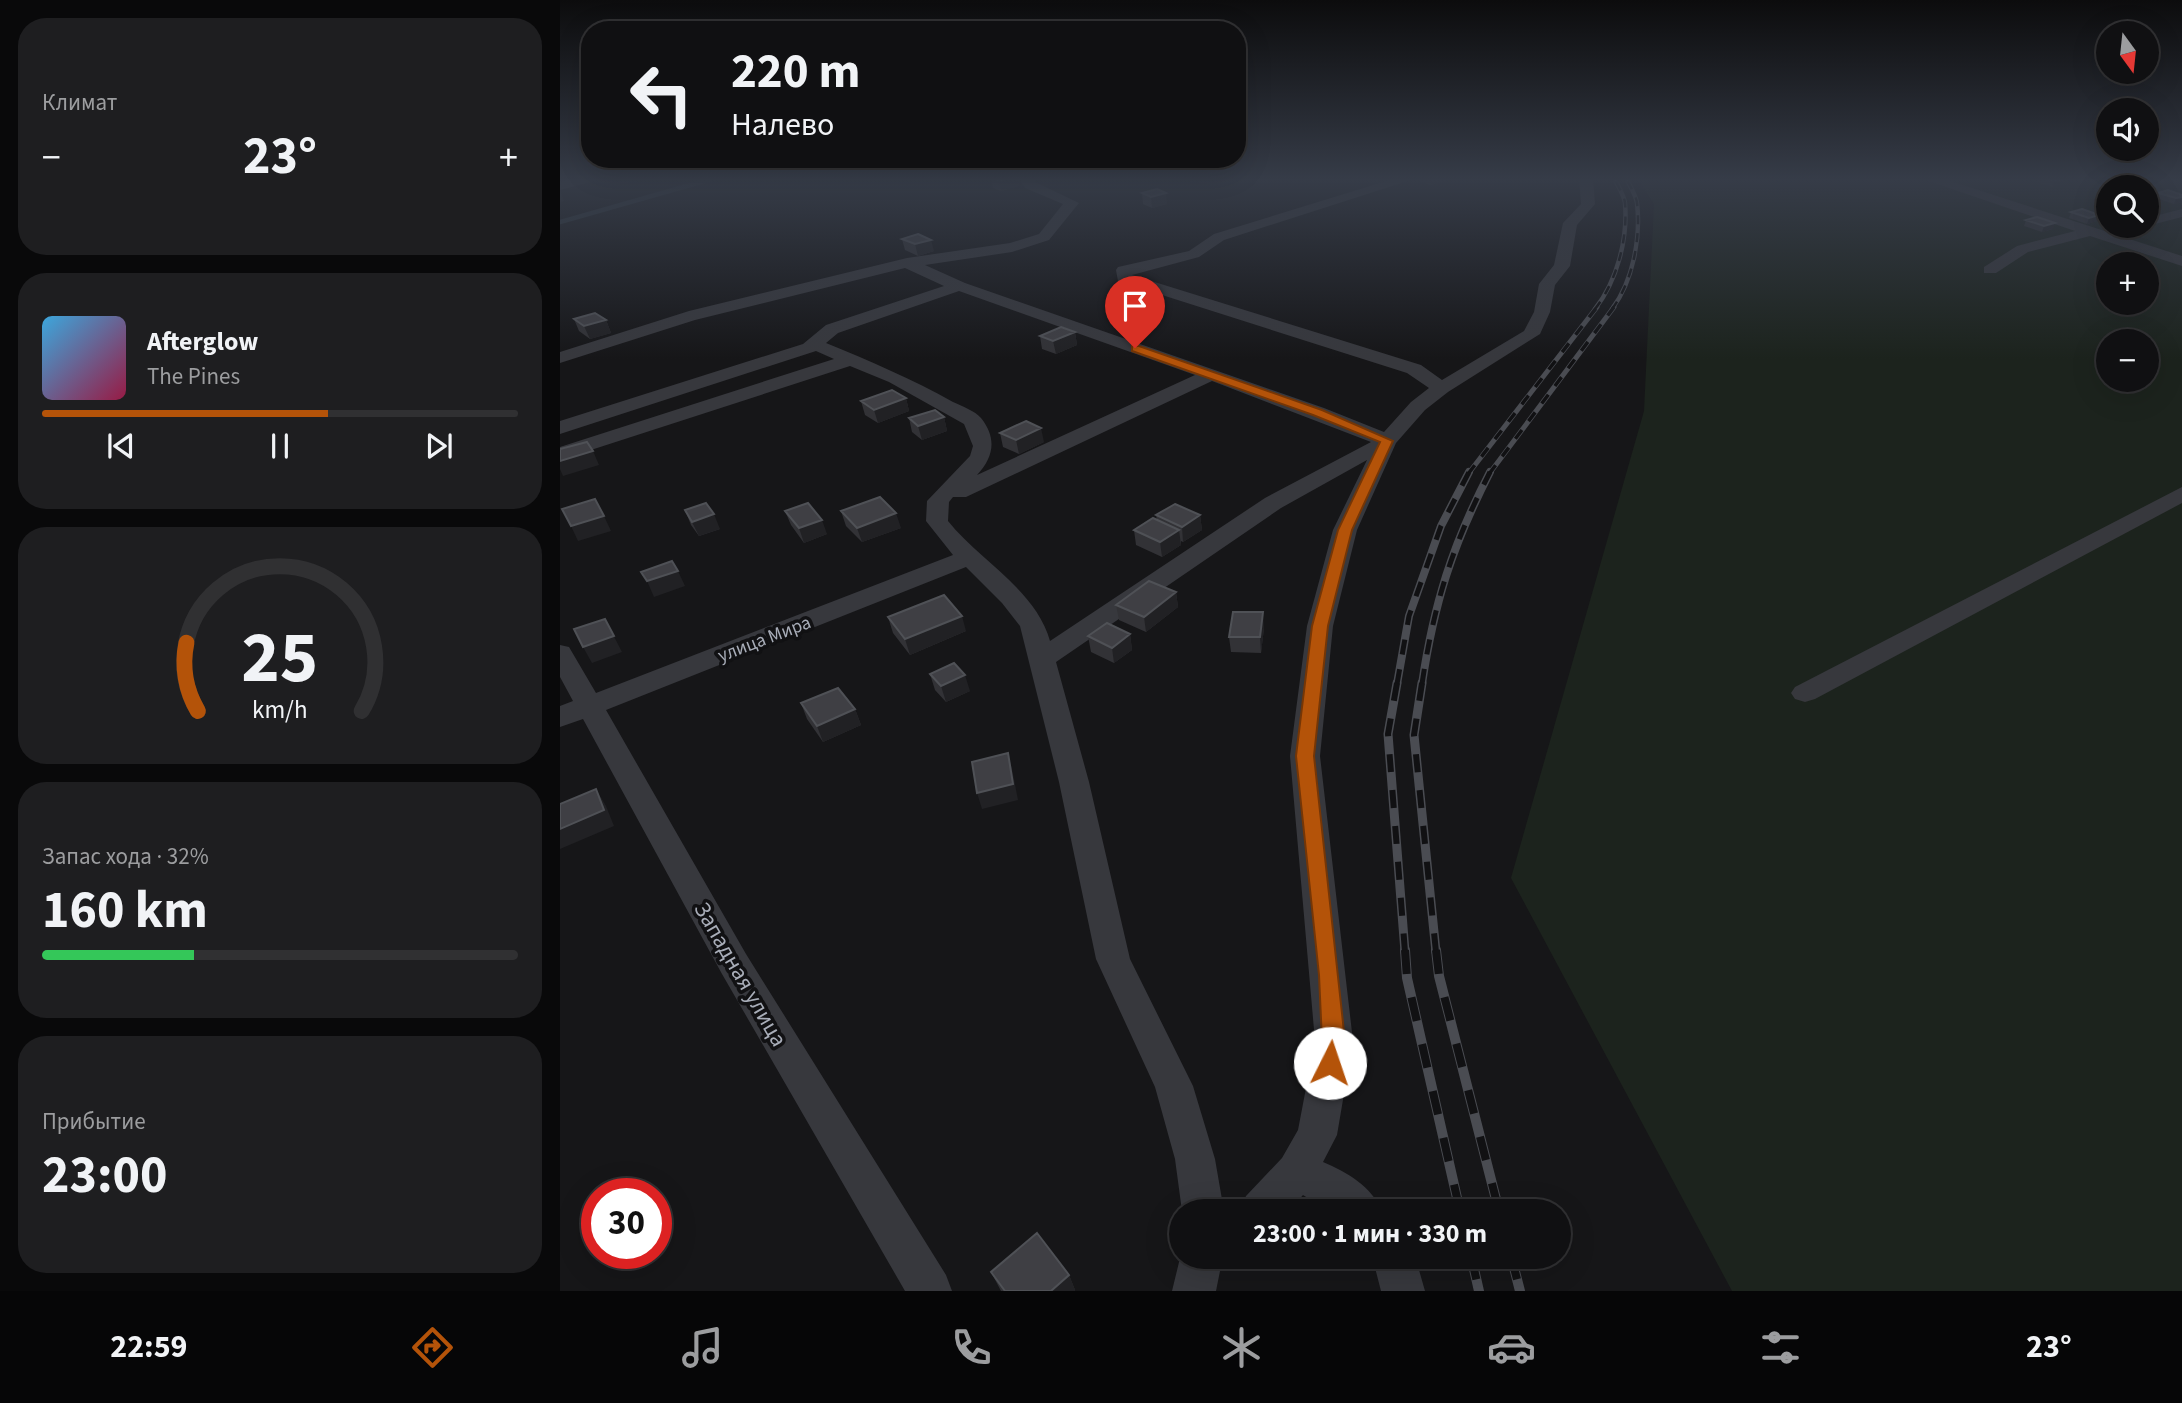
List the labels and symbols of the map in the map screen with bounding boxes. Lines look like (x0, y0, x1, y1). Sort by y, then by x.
north arrow (2096, 21, 2160, 84)
pin (1105, 276, 1165, 348)
street label: улица Мира (714, 609, 815, 670)
street label: Западная улица (686, 896, 795, 1053)
position arrow (1293, 1026, 1367, 1100)
speed limit sign: 30 (581, 1178, 672, 1269)

